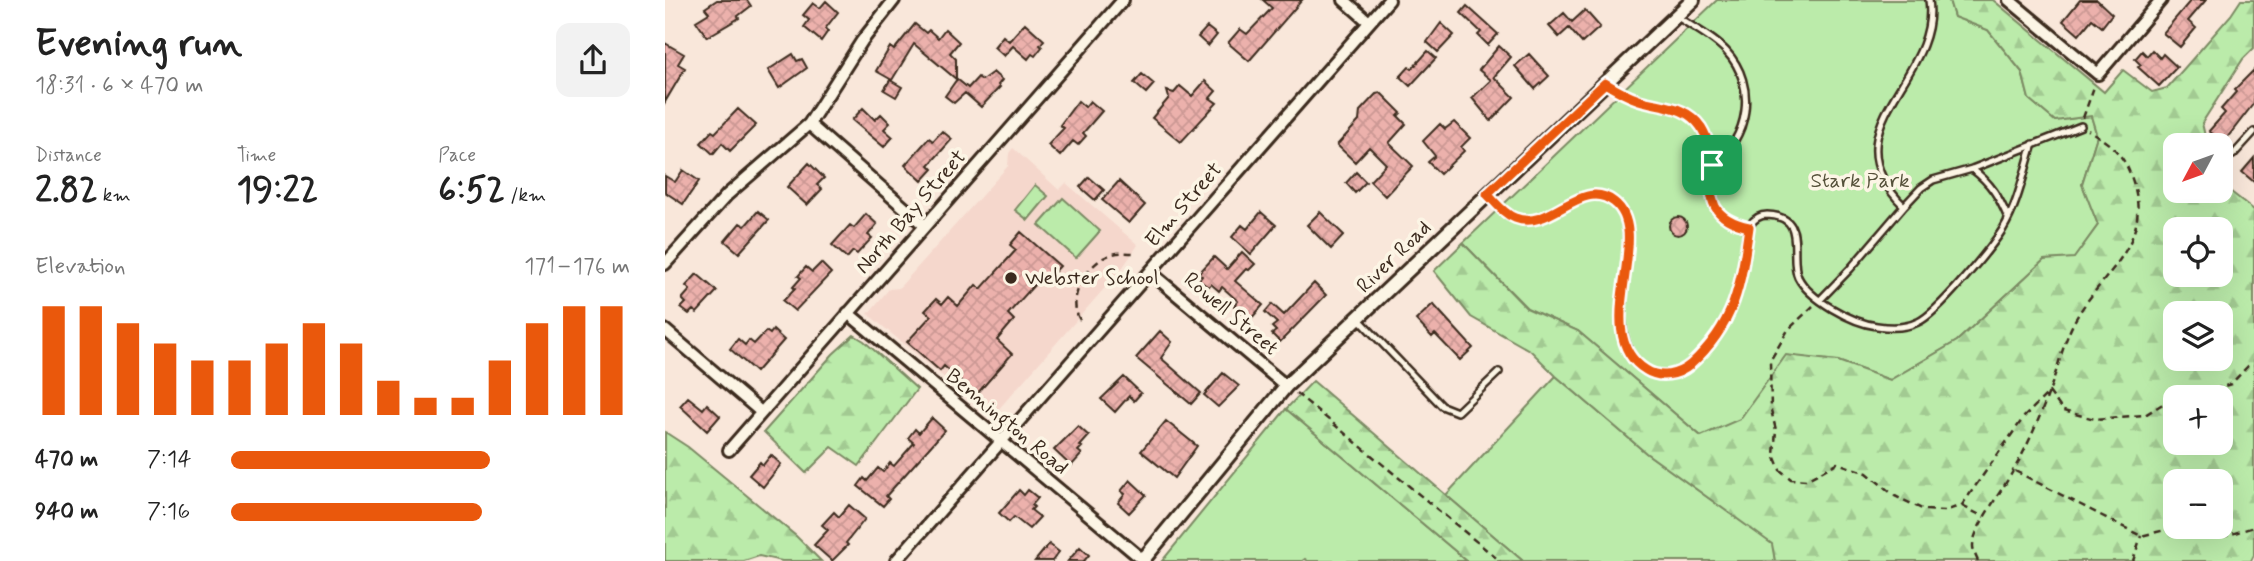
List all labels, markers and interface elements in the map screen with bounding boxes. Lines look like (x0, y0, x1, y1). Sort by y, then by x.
text: Evening run (35, 20, 242, 69)
button: share (556, 23, 630, 97)
text: 18:31 · 6 × 470 m (35, 71, 204, 101)
north arrow (2163, 133, 2233, 203)
map controls (2163, 133, 2233, 539)
pin (1682, 135, 1742, 195)
text: Distance (35, 143, 102, 168)
text: Time (237, 143, 276, 168)
text: Pace (438, 143, 476, 168)
street label: North Bay Street (849, 144, 973, 280)
icon: arrive (1693, 146, 1731, 184)
street label: Elm Street (1139, 156, 1229, 254)
park label: Stark Park (1810, 167, 1910, 195)
text: 2.82 (35, 168, 98, 214)
text: 19:22 (237, 168, 318, 214)
text: 6:52 (438, 168, 505, 214)
text: km (98, 183, 131, 208)
text: /km (505, 183, 546, 208)
street label: River Road (1351, 214, 1437, 300)
button: locate (2163, 217, 2233, 287)
text: Elevation (35, 252, 126, 282)
text: 171–176 m (524, 252, 630, 282)
place label: Webster School (1025, 264, 1159, 292)
street label: Rowell Street (1178, 266, 1285, 362)
marker: Webster School (1003, 270, 1019, 286)
button: layers (2163, 301, 2233, 371)
street label: Bennington Road (938, 362, 1074, 483)
button: + (2163, 385, 2233, 455)
text: 470 m (35, 445, 98, 475)
text: 7:14 (147, 445, 191, 475)
button: − (2163, 469, 2233, 539)
text: 940 m (35, 497, 99, 527)
text: 7:16 (147, 497, 190, 527)

